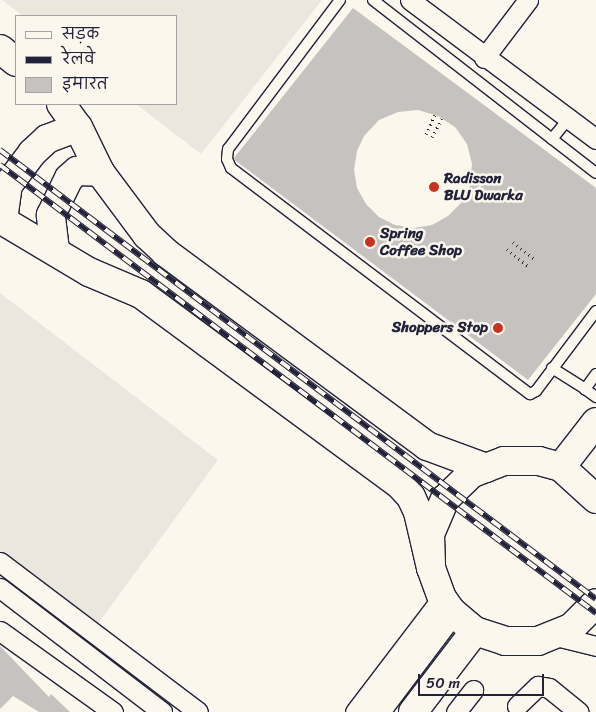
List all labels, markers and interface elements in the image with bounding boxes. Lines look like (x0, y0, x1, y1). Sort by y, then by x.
legend (15, 15, 178, 105)
text: सड़क (62, 21, 99, 47)
text: रेलवे (62, 46, 95, 72)
text: इमारत (62, 71, 108, 97)
place label: Radisson BLU Dwarka (444, 169, 523, 204)
marker: Radisson BLU Dwarka (428, 181, 440, 193)
place label: Spring Coffee Shop (380, 224, 462, 259)
marker: Spring Coffee Shop (364, 236, 376, 248)
place label: Shoppers Stop (391, 319, 488, 337)
marker: Shoppers Stop (492, 322, 504, 334)
scale bar (421, 664, 547, 696)
text: 50 m (426, 670, 460, 696)

